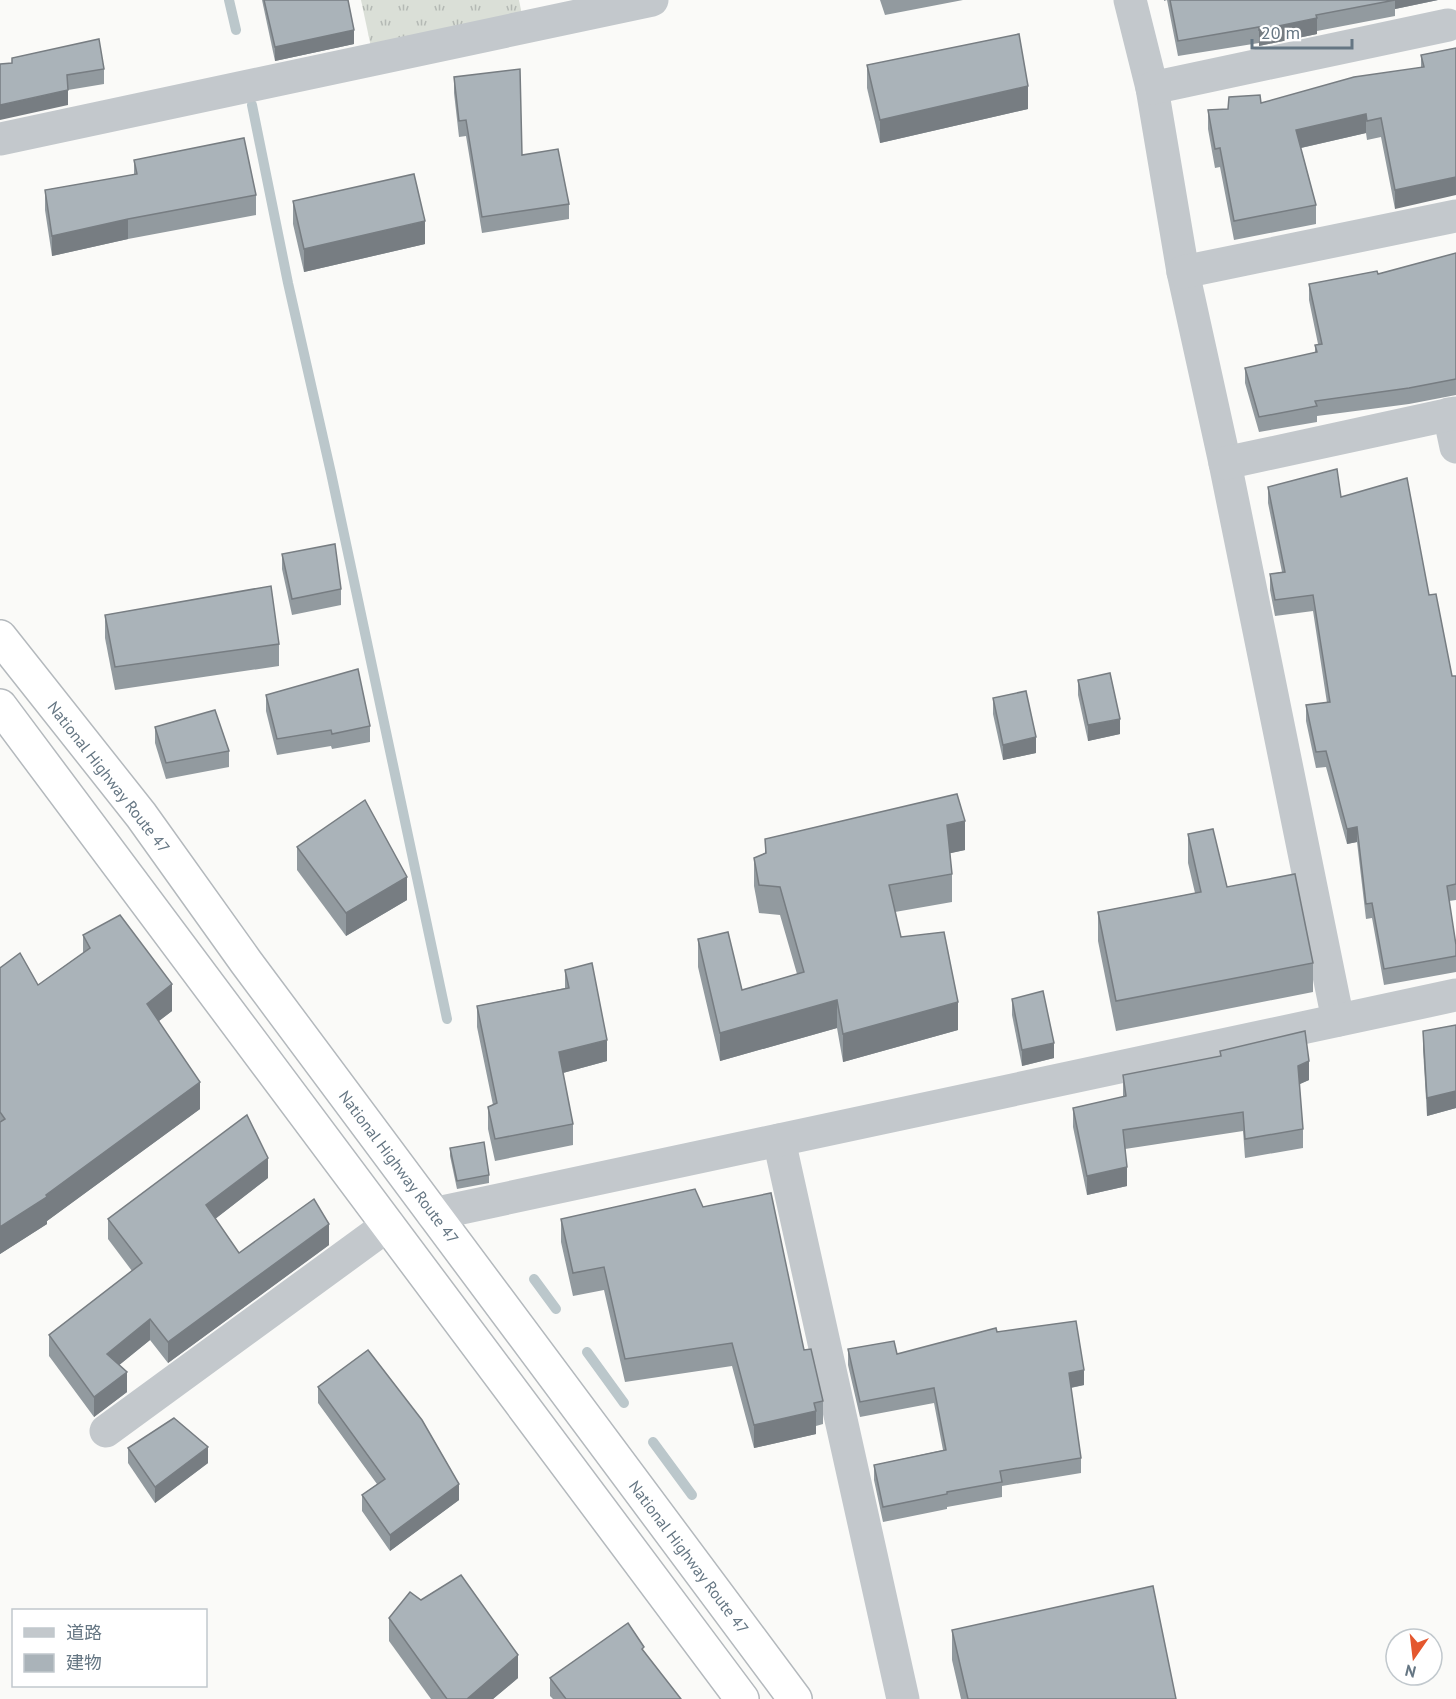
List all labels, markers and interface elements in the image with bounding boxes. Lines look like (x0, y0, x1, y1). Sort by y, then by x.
scale bar (1252, 12, 1352, 50)
text: 20 m (1261, 21, 1300, 44)
street label: National Highway Route 47 (44, 697, 174, 857)
street label: National Highway Route 47 (335, 1086, 463, 1248)
street label: National Highway Route 47 (625, 1476, 753, 1638)
legend (12, 1609, 207, 1687)
text: 道路 (66, 1621, 102, 1644)
north arrow (1384, 1627, 1444, 1687)
text: 建物 (66, 1651, 102, 1674)
text: N (1403, 1661, 1418, 1683)

